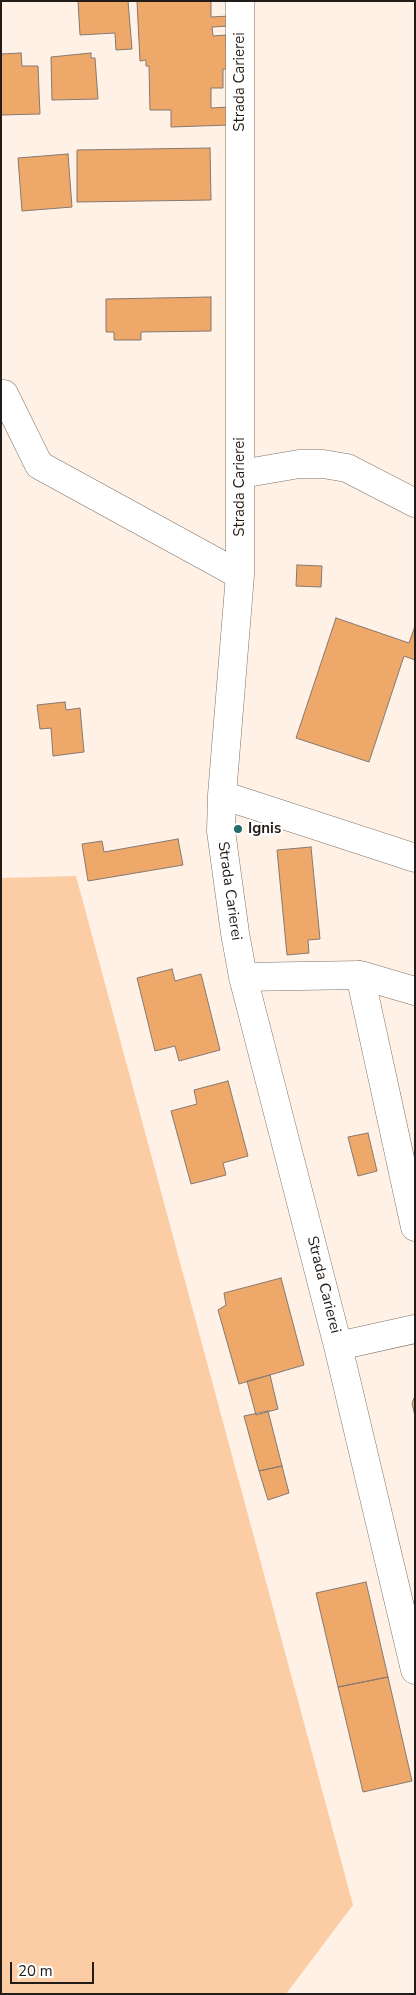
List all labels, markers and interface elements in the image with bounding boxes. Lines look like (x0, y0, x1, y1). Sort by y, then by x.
street label: Strada Carierei (231, 32, 249, 132)
street label: Strada Carierei (231, 437, 249, 537)
place label: Ignis (248, 820, 281, 838)
marker: Ignis (232, 823, 244, 835)
street label: Strada Carierei (213, 840, 245, 942)
street label: Strada Carierei (302, 1234, 344, 1336)
scale bar (12, 1952, 96, 1984)
text: 20 m (18, 1961, 53, 1981)

